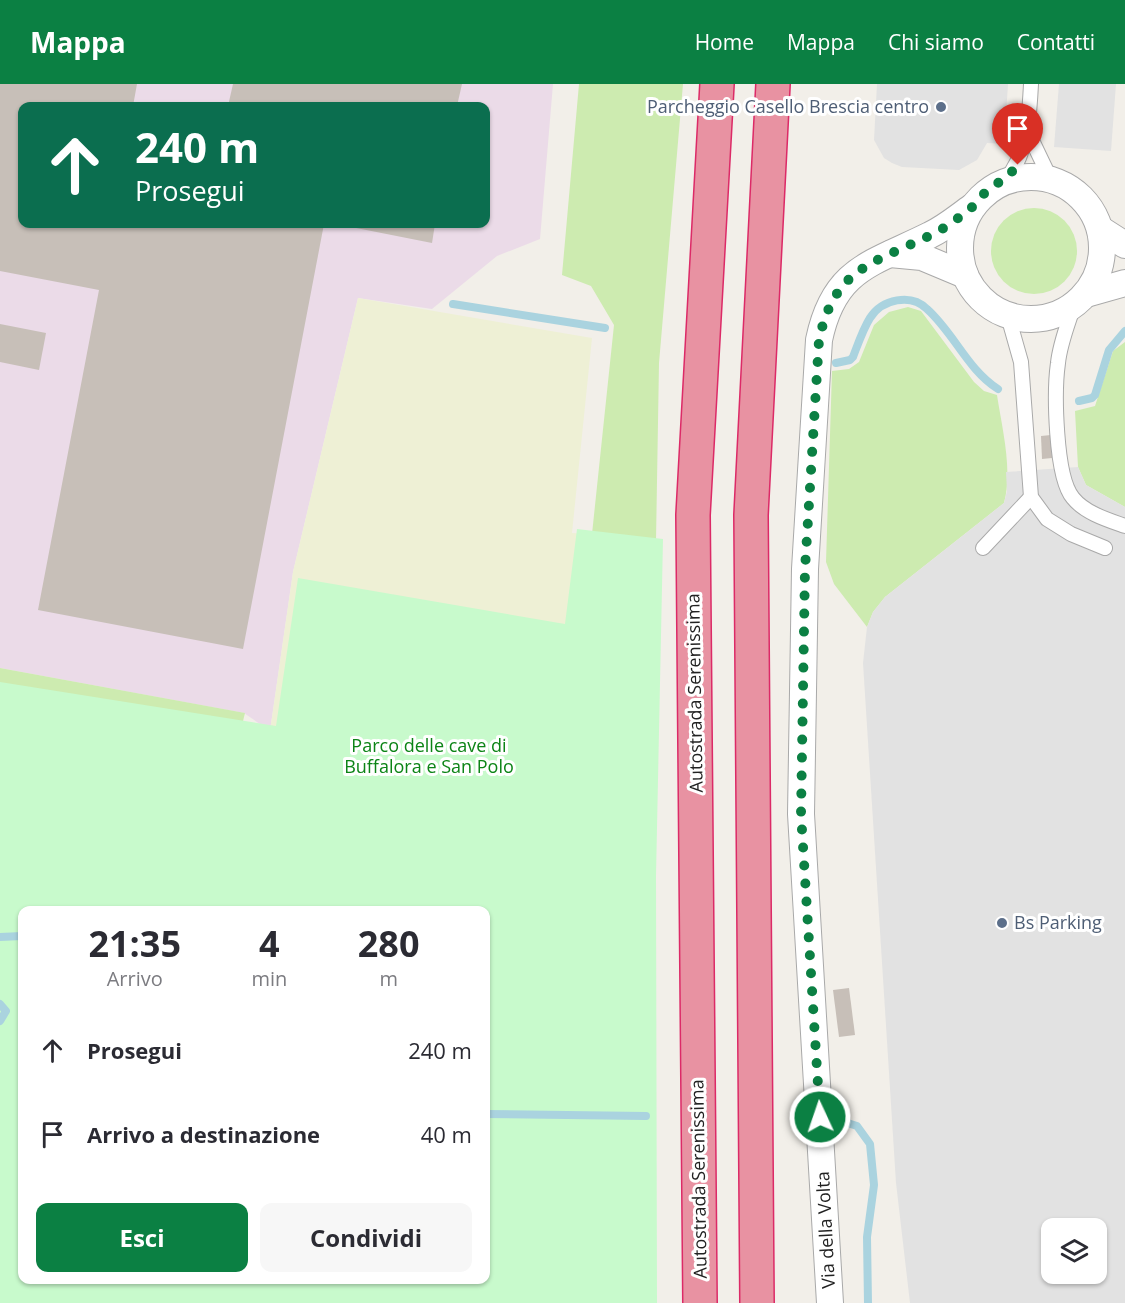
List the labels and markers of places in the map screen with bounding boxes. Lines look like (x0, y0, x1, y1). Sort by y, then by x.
place label: Parcheggio Casello Brescia centro (647, 94, 929, 118)
marker: Parcheggio Casello Brescia centro (934, 100, 948, 114)
pin (992, 103, 1043, 165)
place label: Bs Parking (1014, 910, 1102, 934)
marker: Bs Parking (995, 916, 1009, 930)

